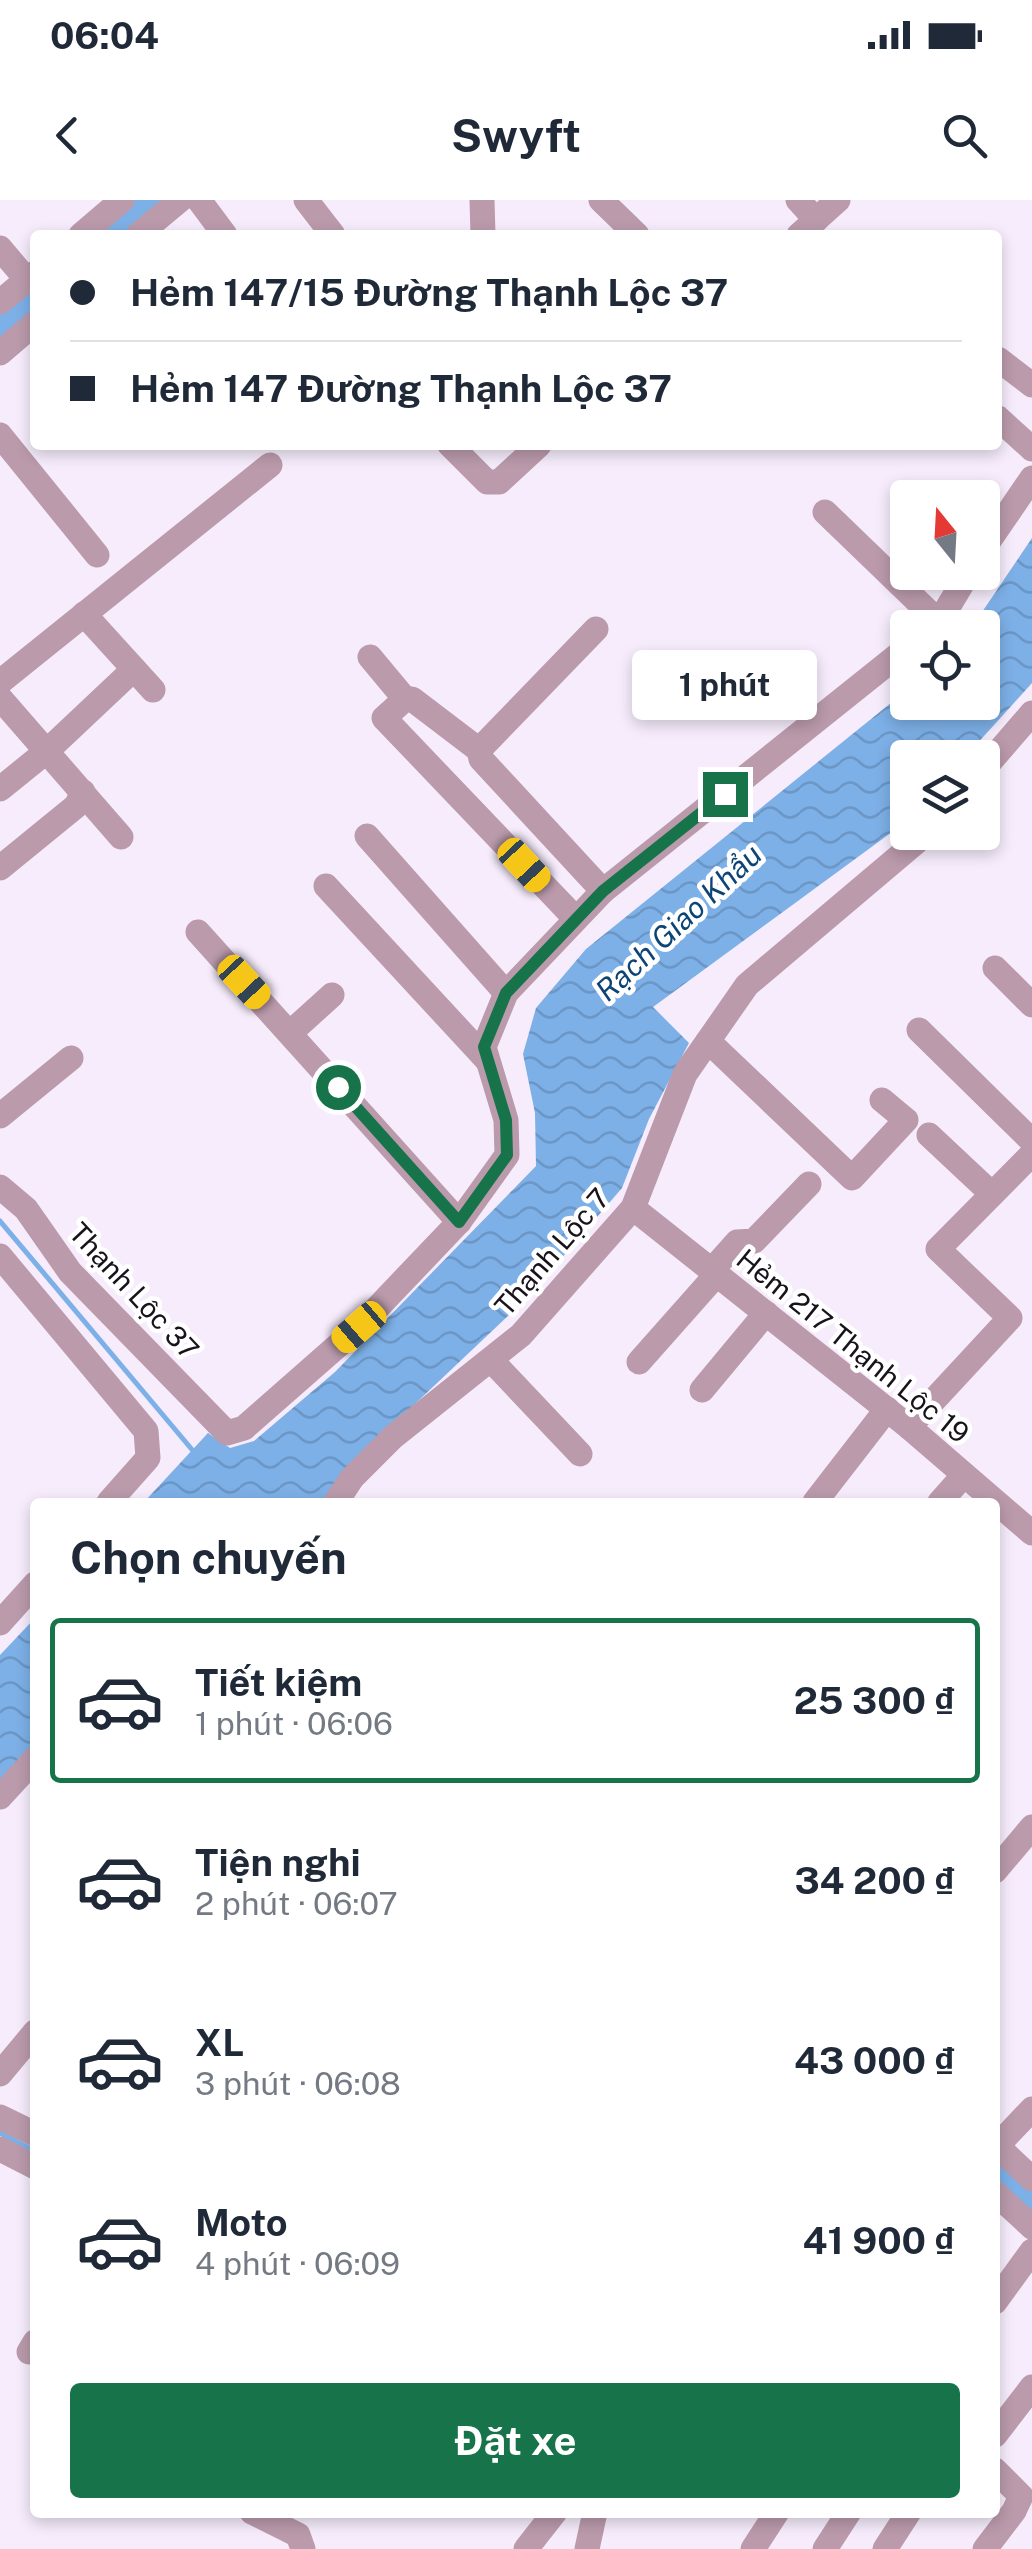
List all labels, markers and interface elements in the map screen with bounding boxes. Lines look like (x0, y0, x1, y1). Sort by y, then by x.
text: 06:04 (50, 13, 159, 58)
icon: back (40, 108, 95, 163)
icon: search (937, 108, 992, 163)
text: Swyft (451, 109, 581, 162)
text: Hẻm 147/15 Đường Thạnh Lộc 37 (130, 270, 728, 315)
text: Hẻm 147 Đường Thạnh Lộc 37 (130, 366, 672, 411)
north arrow (890, 480, 1000, 590)
map controls (890, 480, 1000, 850)
button: locate (890, 610, 1000, 720)
callout: 1 phút (632, 649, 818, 719)
text: 1 phút (679, 666, 770, 703)
button: layers (890, 740, 1000, 850)
route end (703, 772, 748, 817)
car (493, 833, 555, 897)
water label: Rạch Giao Khẩu (588, 836, 769, 1008)
car (213, 950, 275, 1014)
route start (316, 1065, 361, 1110)
street label: Thạnh Lộc 7 (488, 1181, 616, 1322)
street label: Thạnh Lộc 37 (63, 1216, 206, 1366)
street label: Hẻm 217 Thạnh Lộc 19 (731, 1242, 976, 1449)
car (327, 1296, 391, 1358)
text: Chọn chuyến (70, 1531, 347, 1584)
icon: car (75, 1656, 165, 1746)
text: Tiết kiệm (195, 1660, 362, 1705)
text: 25 300 ₫ (794, 1678, 955, 1723)
text: 1 phút · 06:06 (195, 1705, 393, 1742)
icon: car (75, 1836, 165, 1926)
text: Tiện nghi (195, 1840, 361, 1885)
text: 34 200 ₫ (794, 1858, 955, 1903)
text: 2 phút · 06:07 (195, 1885, 398, 1922)
icon: car (75, 2016, 165, 2106)
text: XL (195, 2020, 244, 2065)
text: 43 000 ₫ (794, 2038, 955, 2083)
text: 3 phút · 06:08 (195, 2065, 401, 2102)
icon: car (75, 2196, 165, 2286)
text: Moto (195, 2200, 288, 2245)
text: 41 900 ₫ (803, 2218, 955, 2263)
text: 4 phút · 06:09 (195, 2245, 400, 2282)
button: Đặt xe (70, 2383, 960, 2498)

